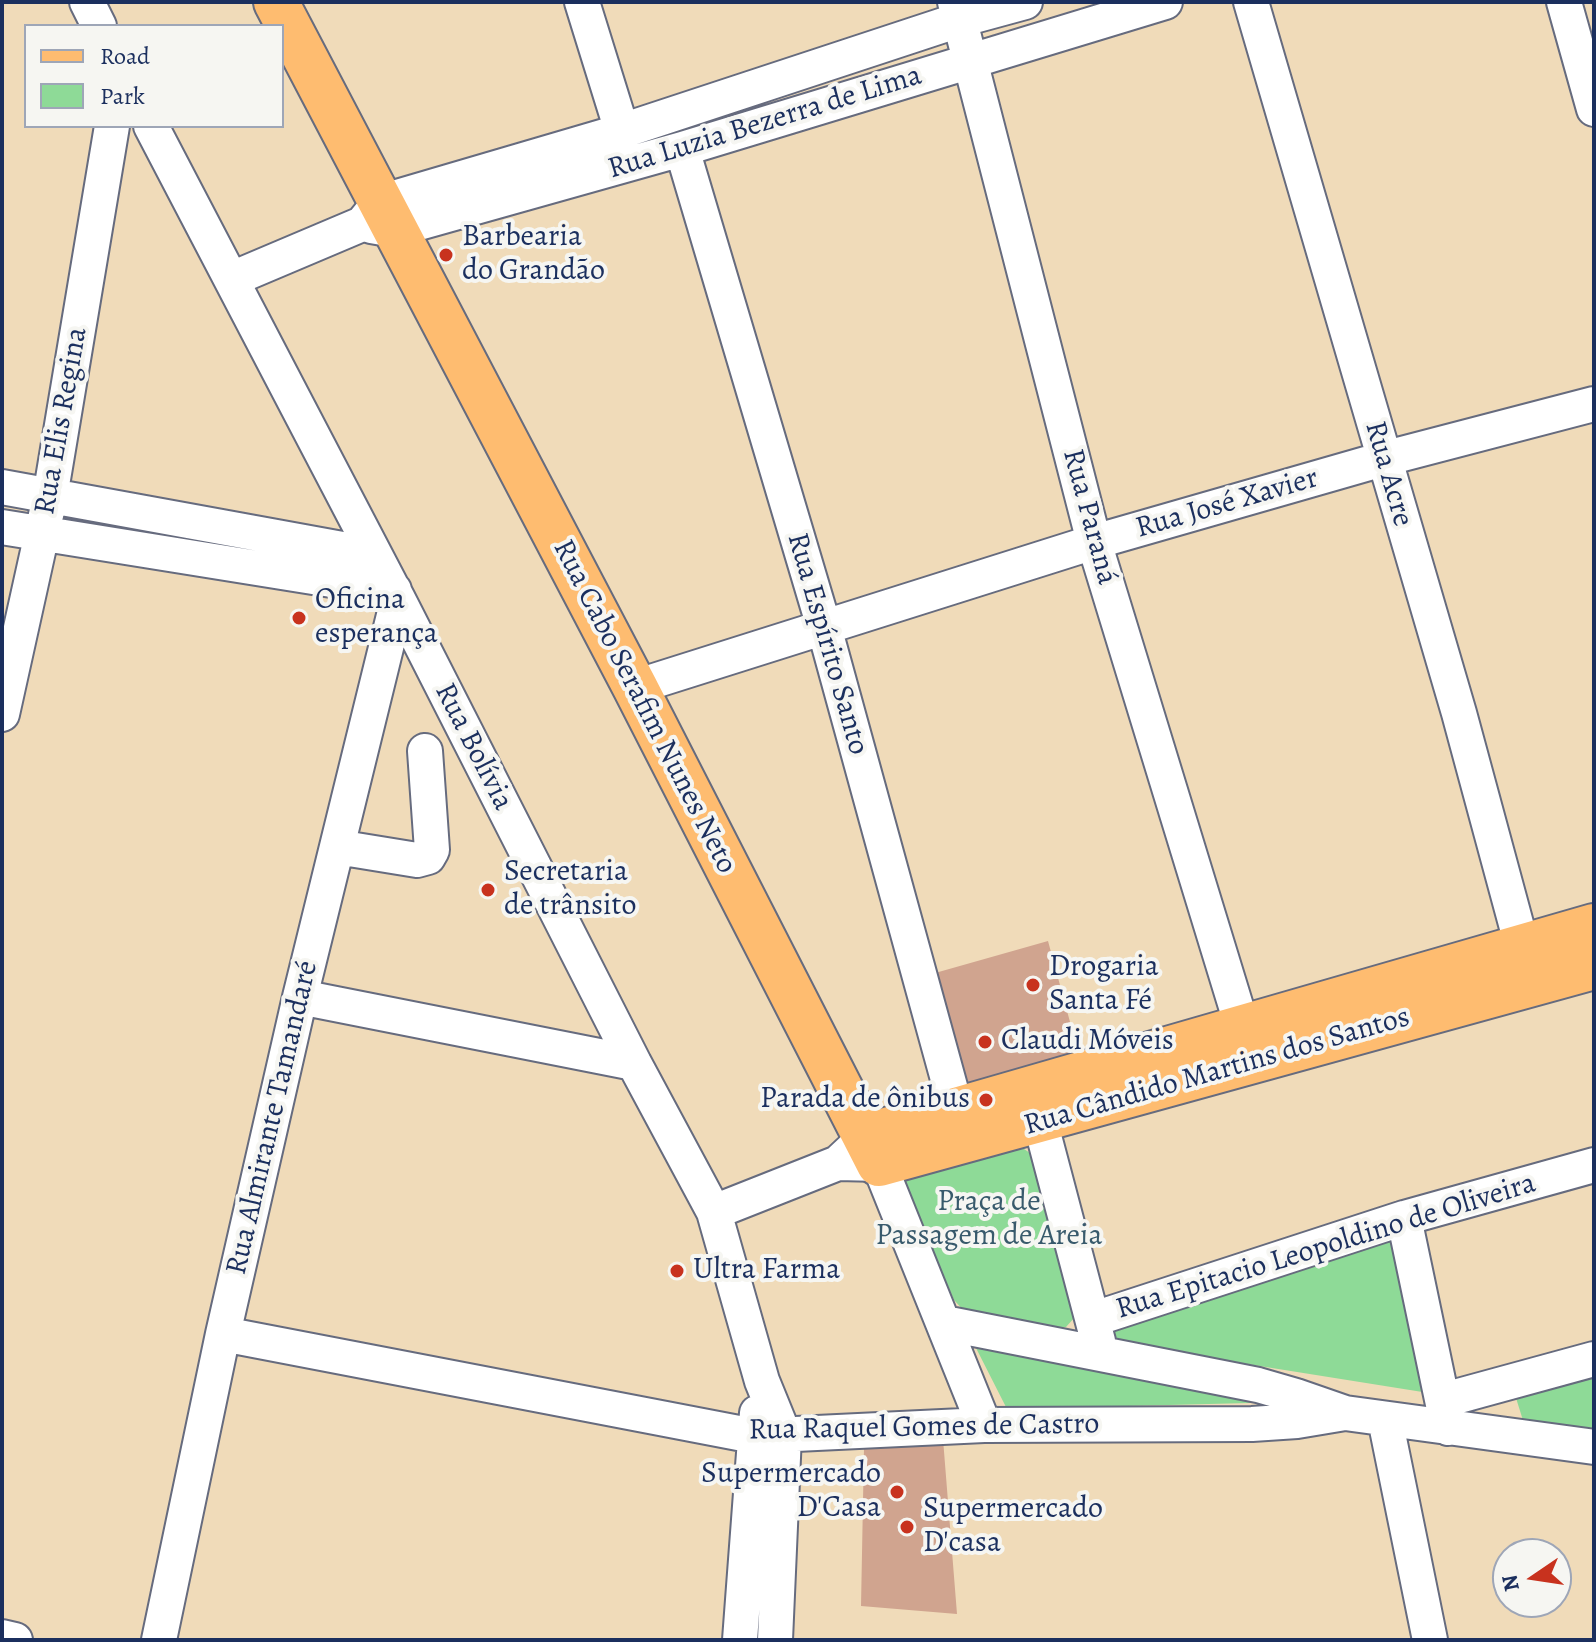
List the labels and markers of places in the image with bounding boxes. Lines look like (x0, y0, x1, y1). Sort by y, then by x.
place label: Barbearia do Grandão (462, 220, 605, 290)
marker: Barbearia do Grandão (437, 246, 455, 264)
place label: Oficina esperança (315, 583, 438, 654)
marker: Oficina esperança (290, 609, 308, 627)
place label: Secretaria de trânsito (504, 855, 636, 926)
marker: Secretaria de trânsito (479, 881, 497, 899)
place label: Drogaria Santa Fé (1049, 950, 1159, 1020)
marker: Drogaria Santa Fé (1024, 976, 1042, 994)
place label: Claudi Móveis (1001, 1024, 1174, 1060)
marker: Claudi Móveis (976, 1033, 994, 1051)
place label: Parada de ônibus (760, 1082, 970, 1118)
marker: Parada de ônibus (977, 1091, 995, 1109)
place label: Ultra Farma (693, 1253, 840, 1289)
marker: Ultra Farma (668, 1262, 686, 1280)
place label: Supermercado D'Casa (701, 1457, 881, 1528)
marker: Supermercado D'Casa (888, 1483, 906, 1501)
place label: Supermercado D'casa (923, 1492, 1103, 1562)
marker: Supermercado D'casa (898, 1518, 916, 1536)

